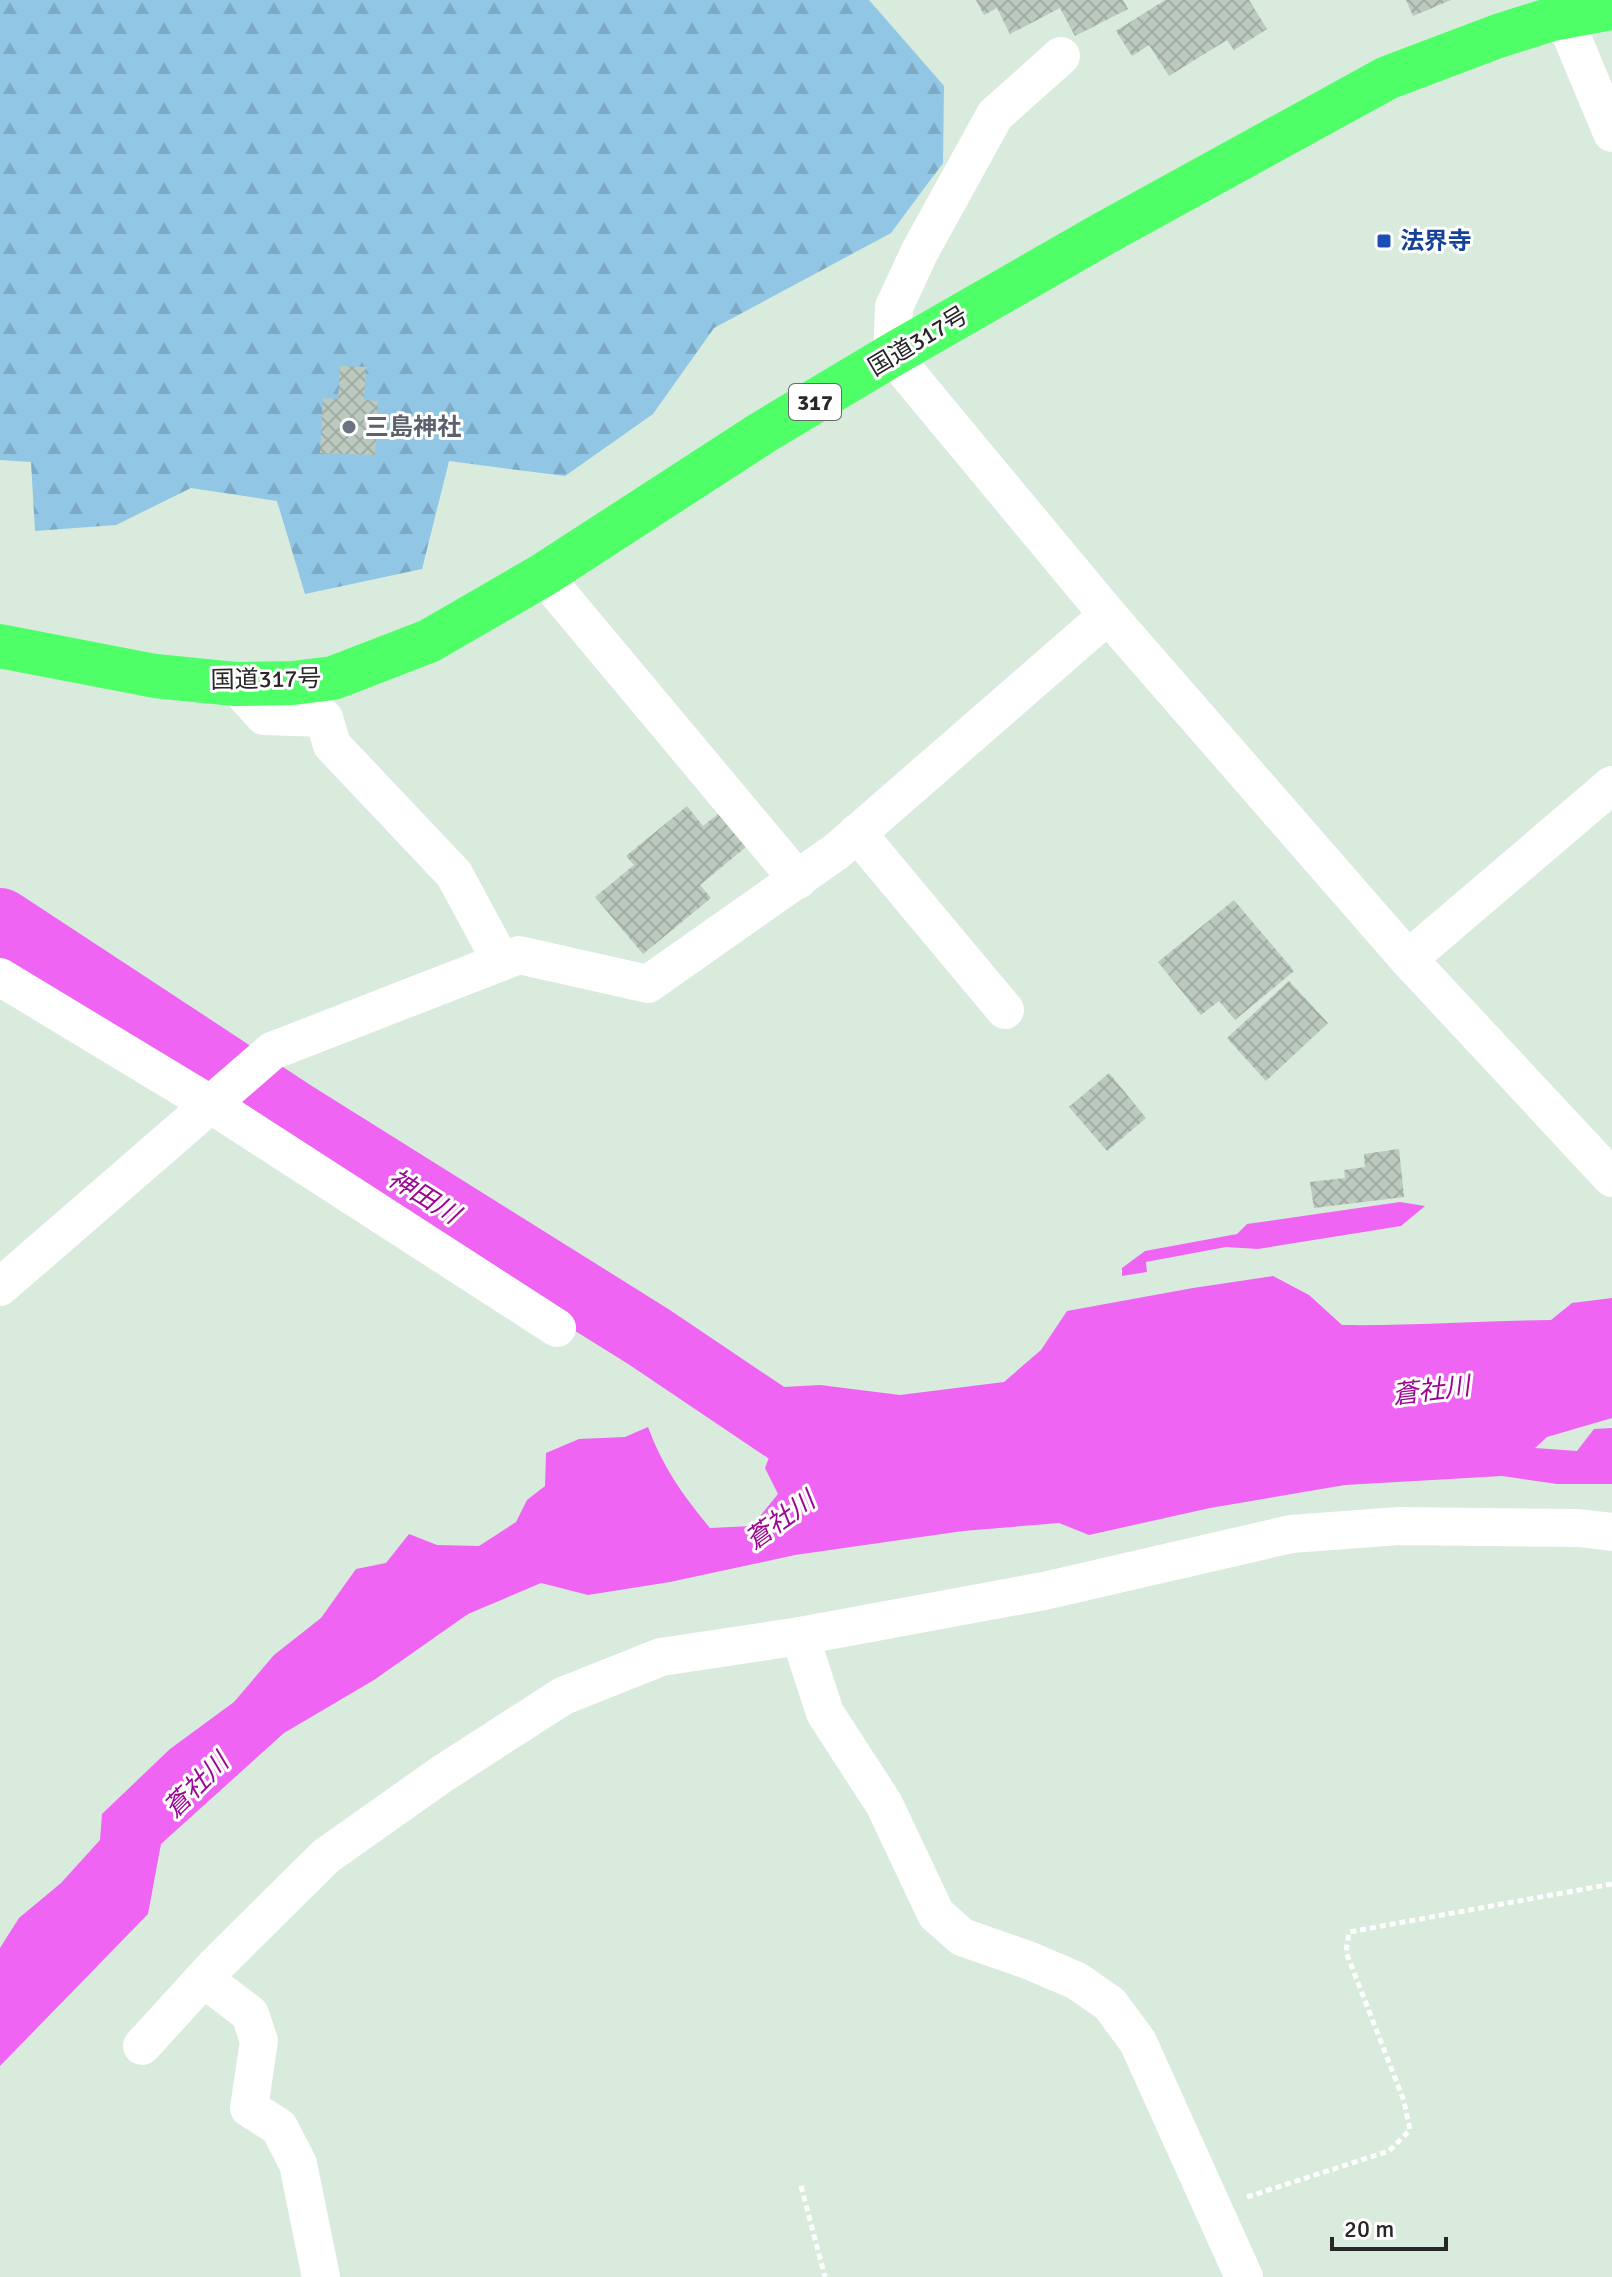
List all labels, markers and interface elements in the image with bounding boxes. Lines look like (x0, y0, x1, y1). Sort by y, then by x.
place label: 法界寺 (1400, 226, 1472, 256)
marker: 法界寺 (1375, 232, 1393, 250)
street label: 国道317号 (863, 300, 973, 382)
road number: 317 (789, 384, 841, 420)
place label: 三島神社 (365, 412, 461, 442)
marker: 三島神社 (340, 418, 358, 436)
street label: 国道317号 (210, 663, 322, 695)
water label: 神田川 (382, 1163, 468, 1233)
water label: 蒼社川 (1390, 1370, 1475, 1412)
water label: 蒼社川 (740, 1483, 824, 1557)
water label: 蒼社川 (158, 1745, 238, 1825)
scale bar (1332, 2201, 1446, 2251)
text: 20 m (1344, 2214, 1394, 2244)

